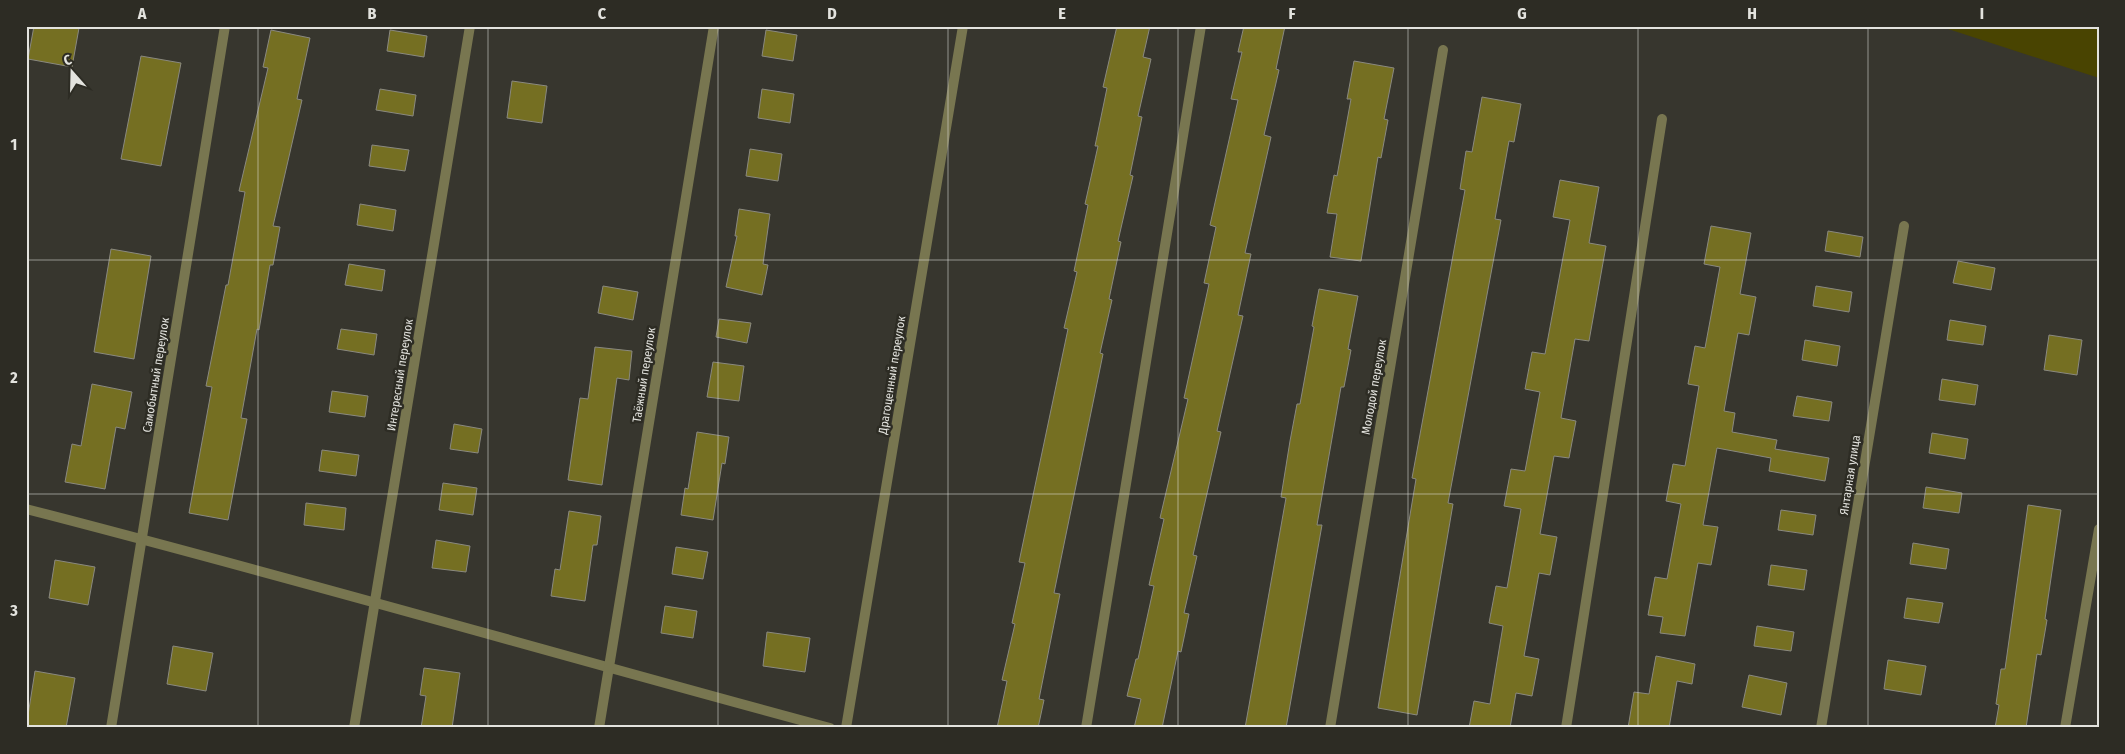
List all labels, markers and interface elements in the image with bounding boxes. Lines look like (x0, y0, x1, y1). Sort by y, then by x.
text: A (137, 4, 147, 23)
text: B (368, 4, 377, 23)
text: C (598, 4, 607, 23)
text: D (827, 4, 837, 23)
text: E (1058, 4, 1066, 23)
text: F (1288, 4, 1296, 23)
text: G (1517, 4, 1527, 23)
text: H (1747, 4, 1757, 23)
text: I (1980, 4, 1984, 23)
north arrow (48, 48, 98, 98)
text: С (61, 51, 75, 69)
text: 1 (11, 135, 17, 154)
street label: Драгоценный переулок (876, 314, 908, 436)
street label: Самобытный переулок (140, 316, 172, 433)
street label: Интересный переулок (384, 318, 416, 432)
street label: Таёжный переулок (630, 326, 658, 423)
street label: Молодой переулок (1359, 338, 1389, 436)
text: 2 (9, 368, 18, 387)
street label: Янтарная улица (1837, 434, 1863, 516)
text: 3 (9, 601, 18, 620)

